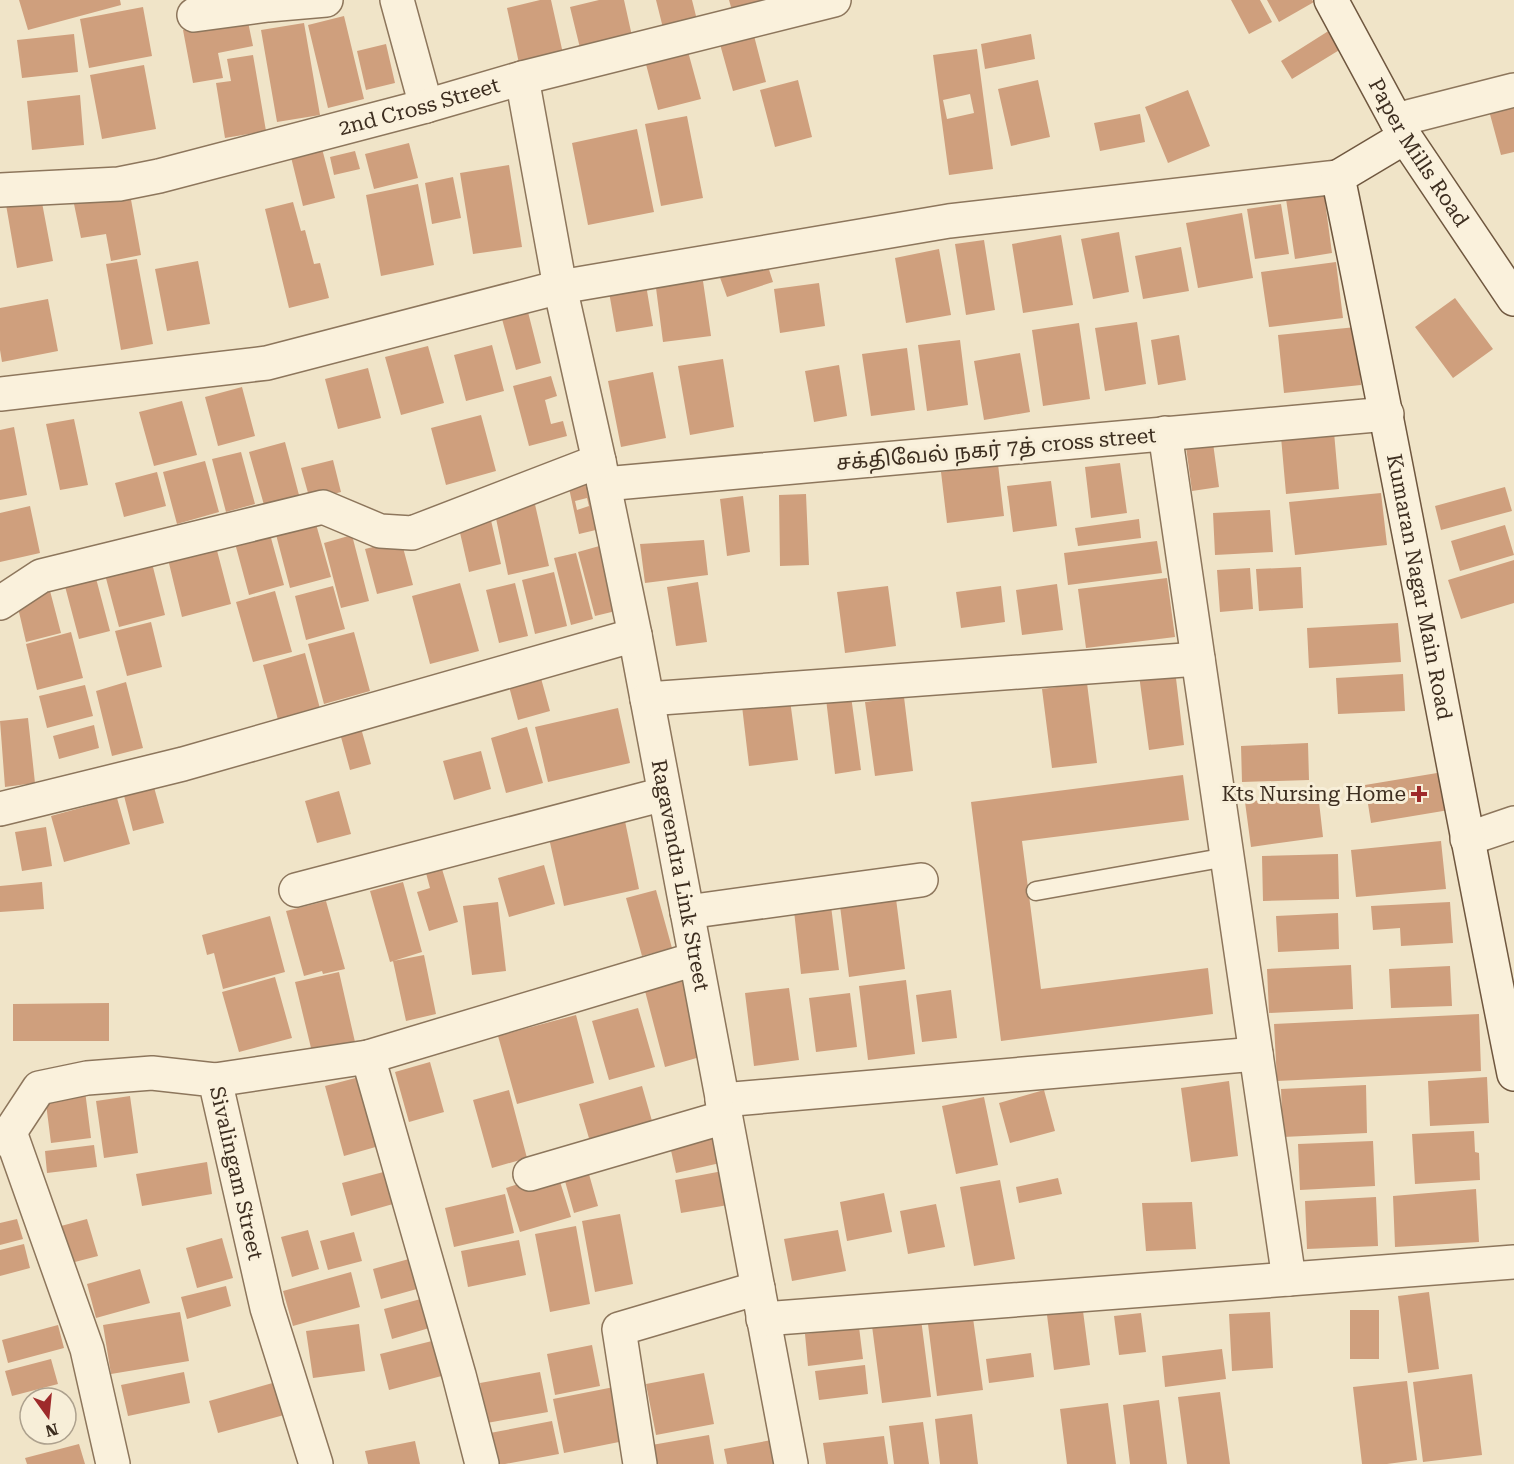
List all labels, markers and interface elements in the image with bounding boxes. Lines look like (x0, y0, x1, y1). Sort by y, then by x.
street label: 2nd Cross Street (336, 73, 503, 140)
street label: Paper Mills Road (1364, 74, 1474, 232)
street label: சக்திவேல் நகர் 7த் cross street (835, 423, 1157, 477)
street label: Kumaran Nagar Main Road (1382, 452, 1457, 722)
street label: Ragavendra Link Street (647, 757, 714, 993)
place label: Kts Nursing Home (1222, 782, 1406, 806)
marker: Kts Nursing Home (1410, 785, 1428, 803)
street label: Sivalingam Street (205, 1084, 268, 1262)
north arrow (18, 1386, 78, 1446)
text: N (43, 1419, 60, 1441)

